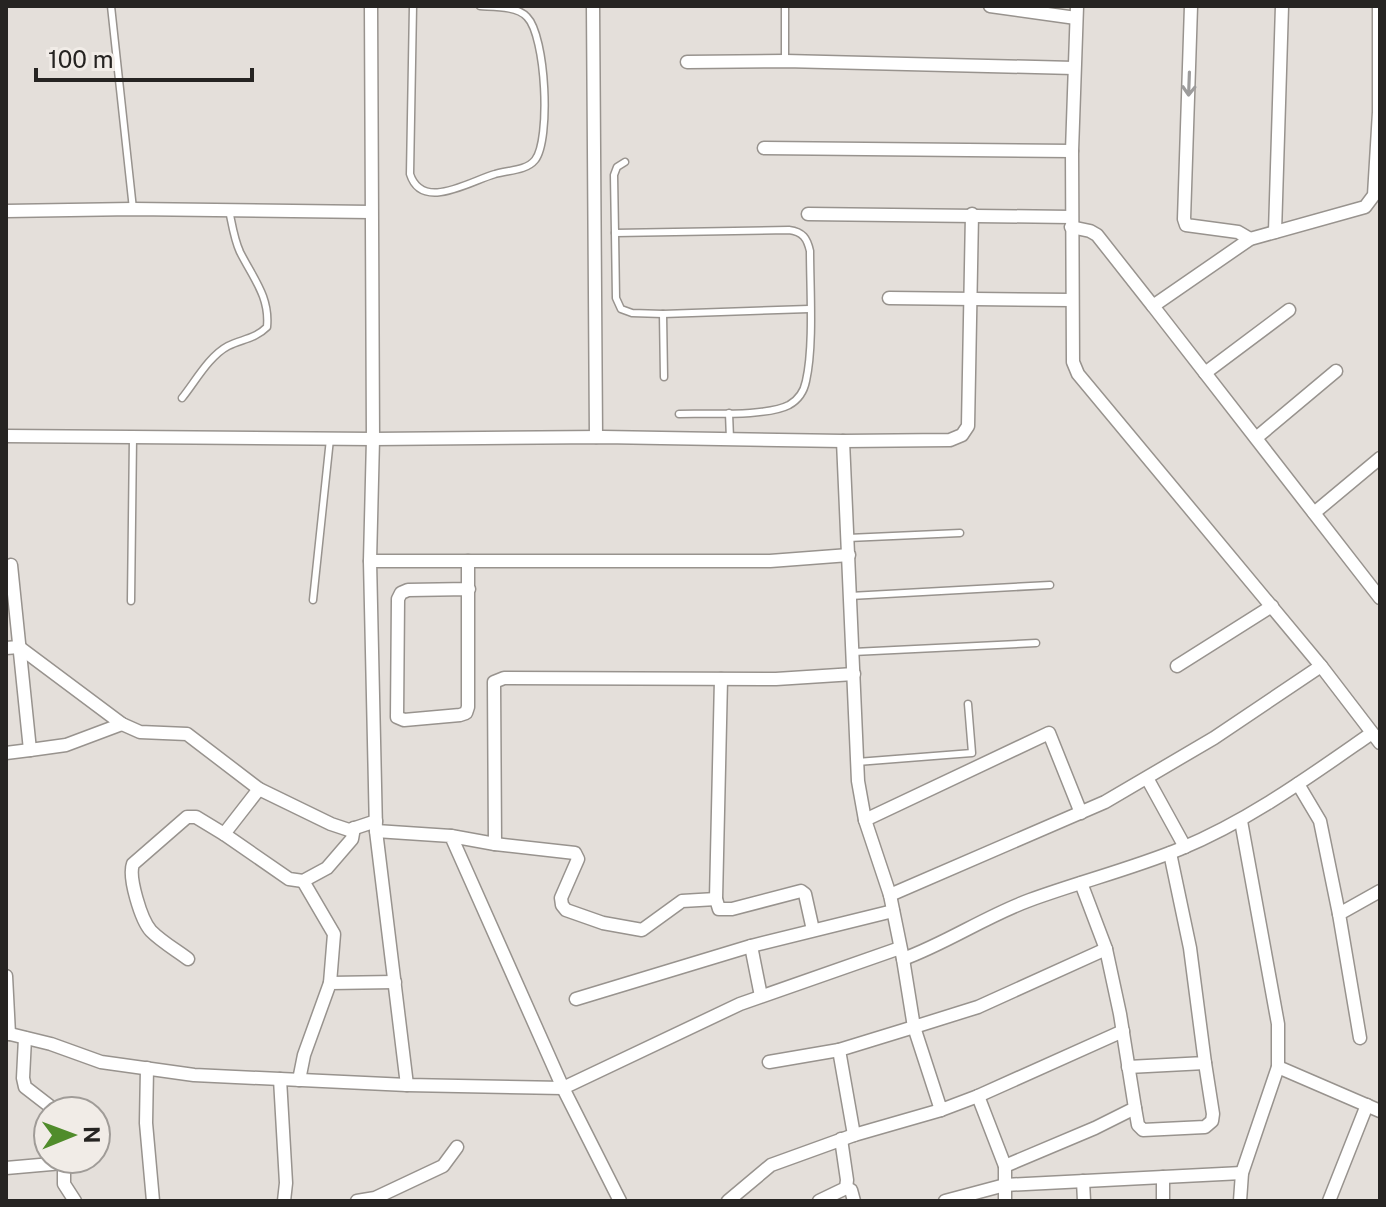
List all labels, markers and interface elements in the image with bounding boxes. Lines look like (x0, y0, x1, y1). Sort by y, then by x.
scale bar (36, 32, 252, 82)
text: 100 m (48, 45, 114, 73)
one-way arrow (1181, 70, 1196, 97)
north arrow (32, 1095, 112, 1175)
text: N (79, 1126, 105, 1143)

